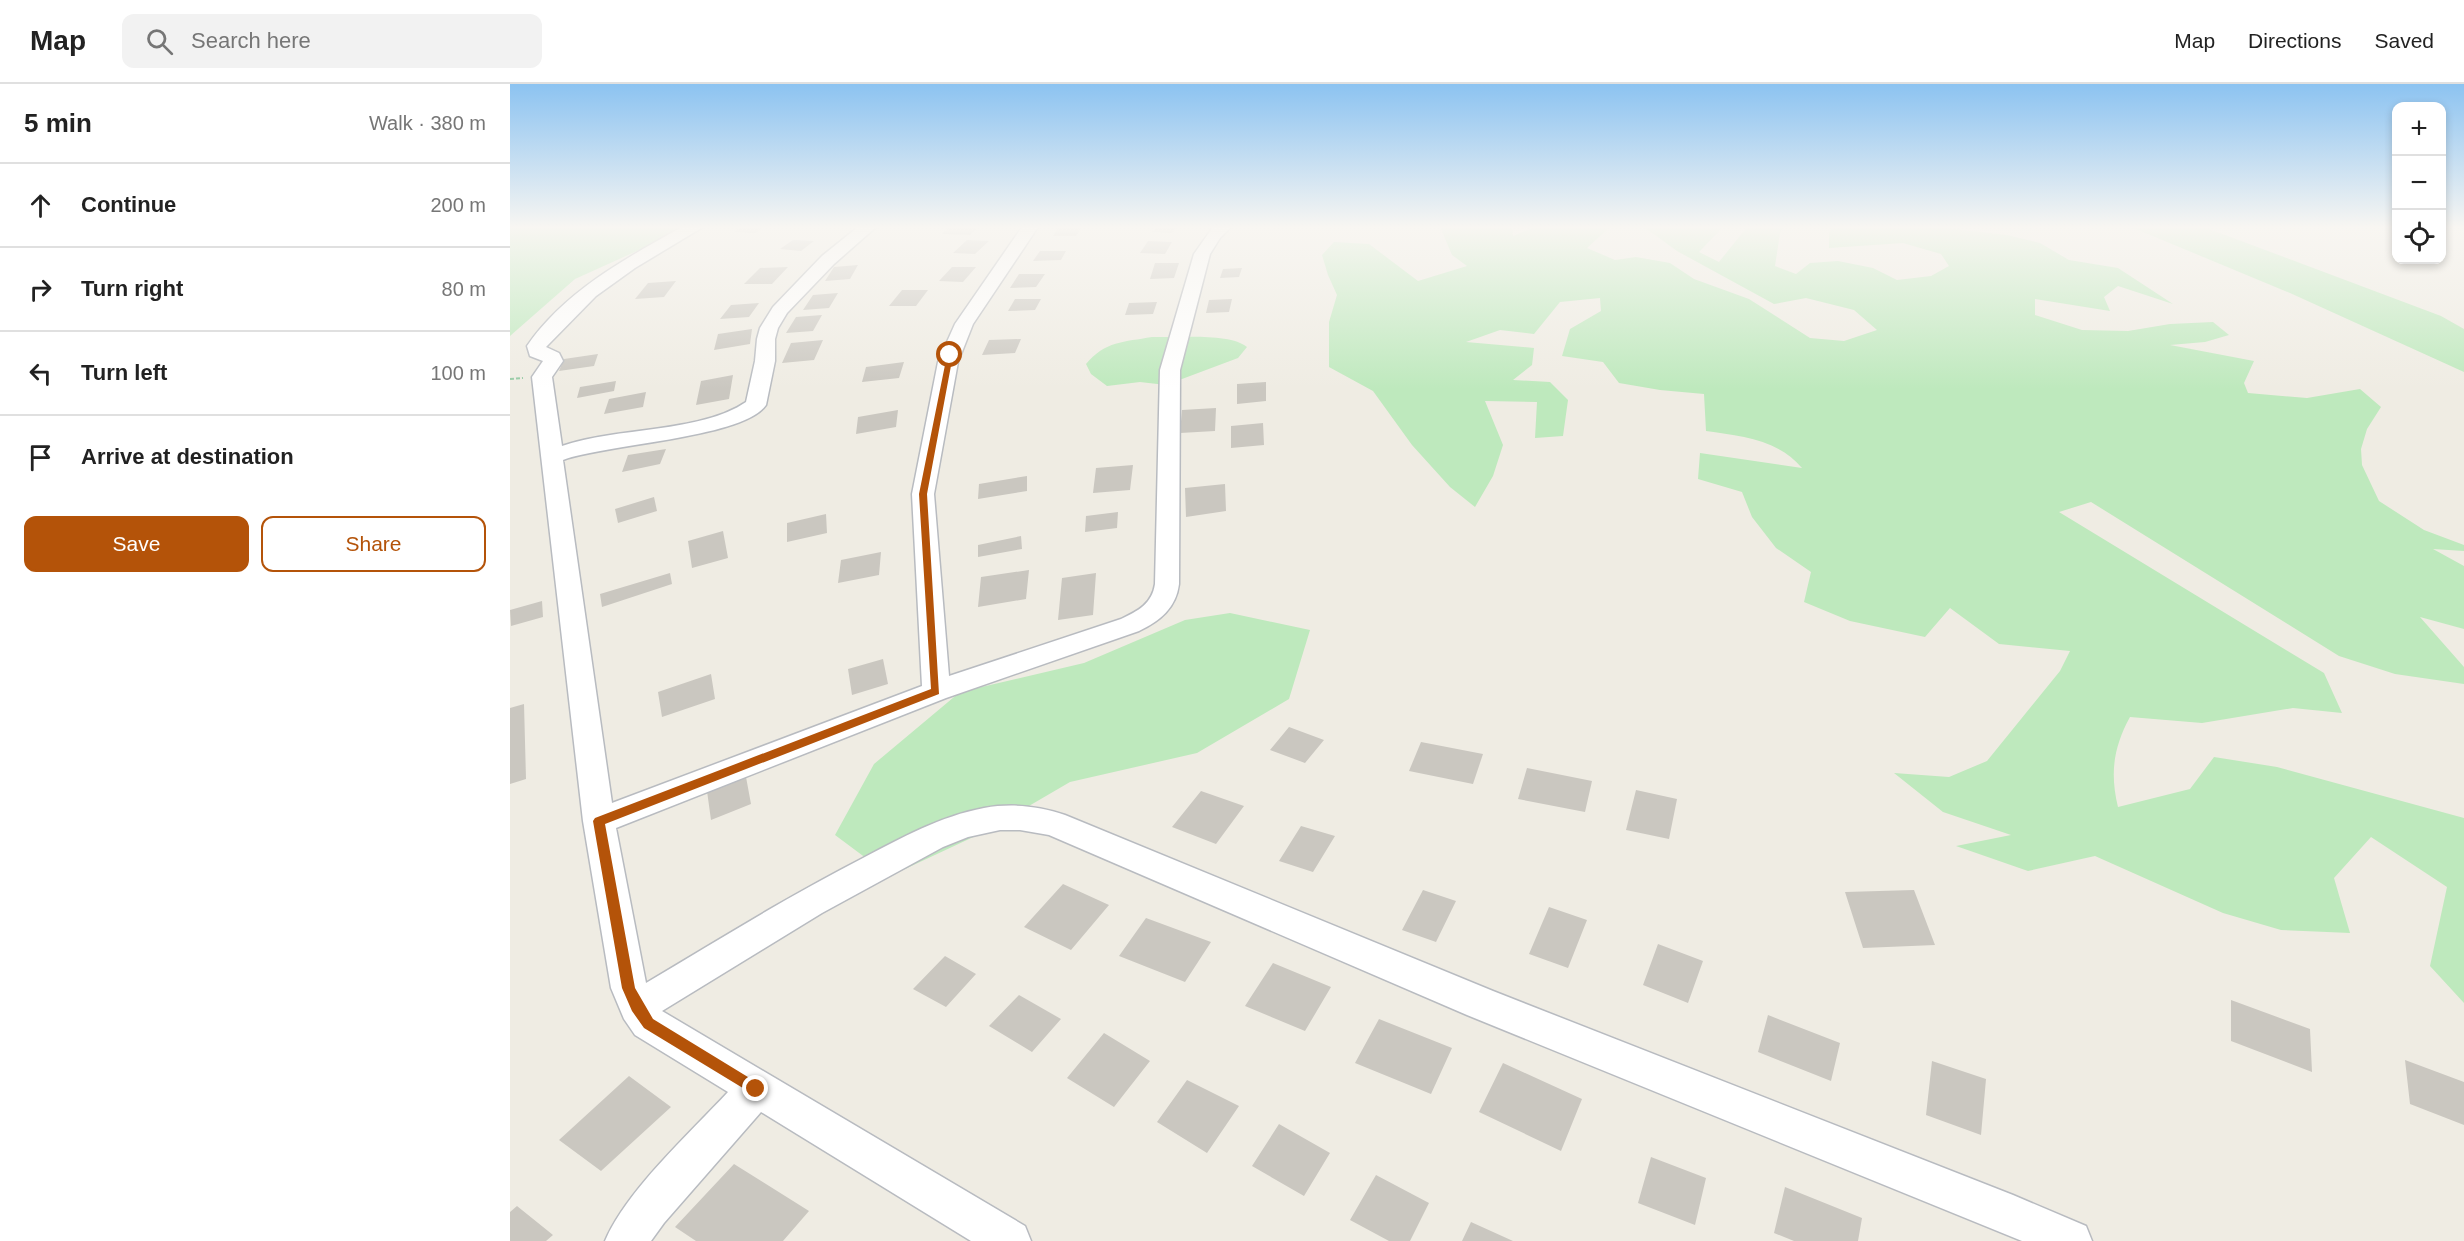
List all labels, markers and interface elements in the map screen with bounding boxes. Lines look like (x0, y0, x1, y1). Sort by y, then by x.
search box (122, 14, 542, 68)
text: Map (30, 25, 86, 56)
icon: search (143, 25, 176, 58)
text: Search here (191, 28, 311, 53)
text: Map (2174, 29, 2215, 52)
text: Directions (2248, 29, 2341, 52)
text: Saved (2374, 29, 2434, 52)
map controls (2392, 102, 2446, 264)
button: + (2392, 102, 2446, 156)
text: 5 min (24, 108, 92, 138)
text: Walk · 380 m (369, 112, 486, 134)
button: − (2392, 156, 2446, 210)
icon: ahead (24, 189, 57, 222)
text: Continue (81, 192, 176, 217)
text: 200 m (430, 194, 486, 216)
button: locate (2392, 210, 2446, 264)
icon: right (24, 273, 57, 306)
text: Turn right (81, 276, 183, 301)
text: 80 m (442, 278, 486, 300)
route start (936, 341, 962, 367)
icon: left (24, 357, 57, 390)
text: Turn left (81, 360, 167, 385)
text: 100 m (430, 362, 486, 384)
icon: arrive (24, 441, 57, 474)
text: Arrive at destination (81, 444, 294, 469)
button: Save (24, 516, 249, 572)
button: Share (261, 516, 486, 572)
route end (742, 1075, 768, 1101)

